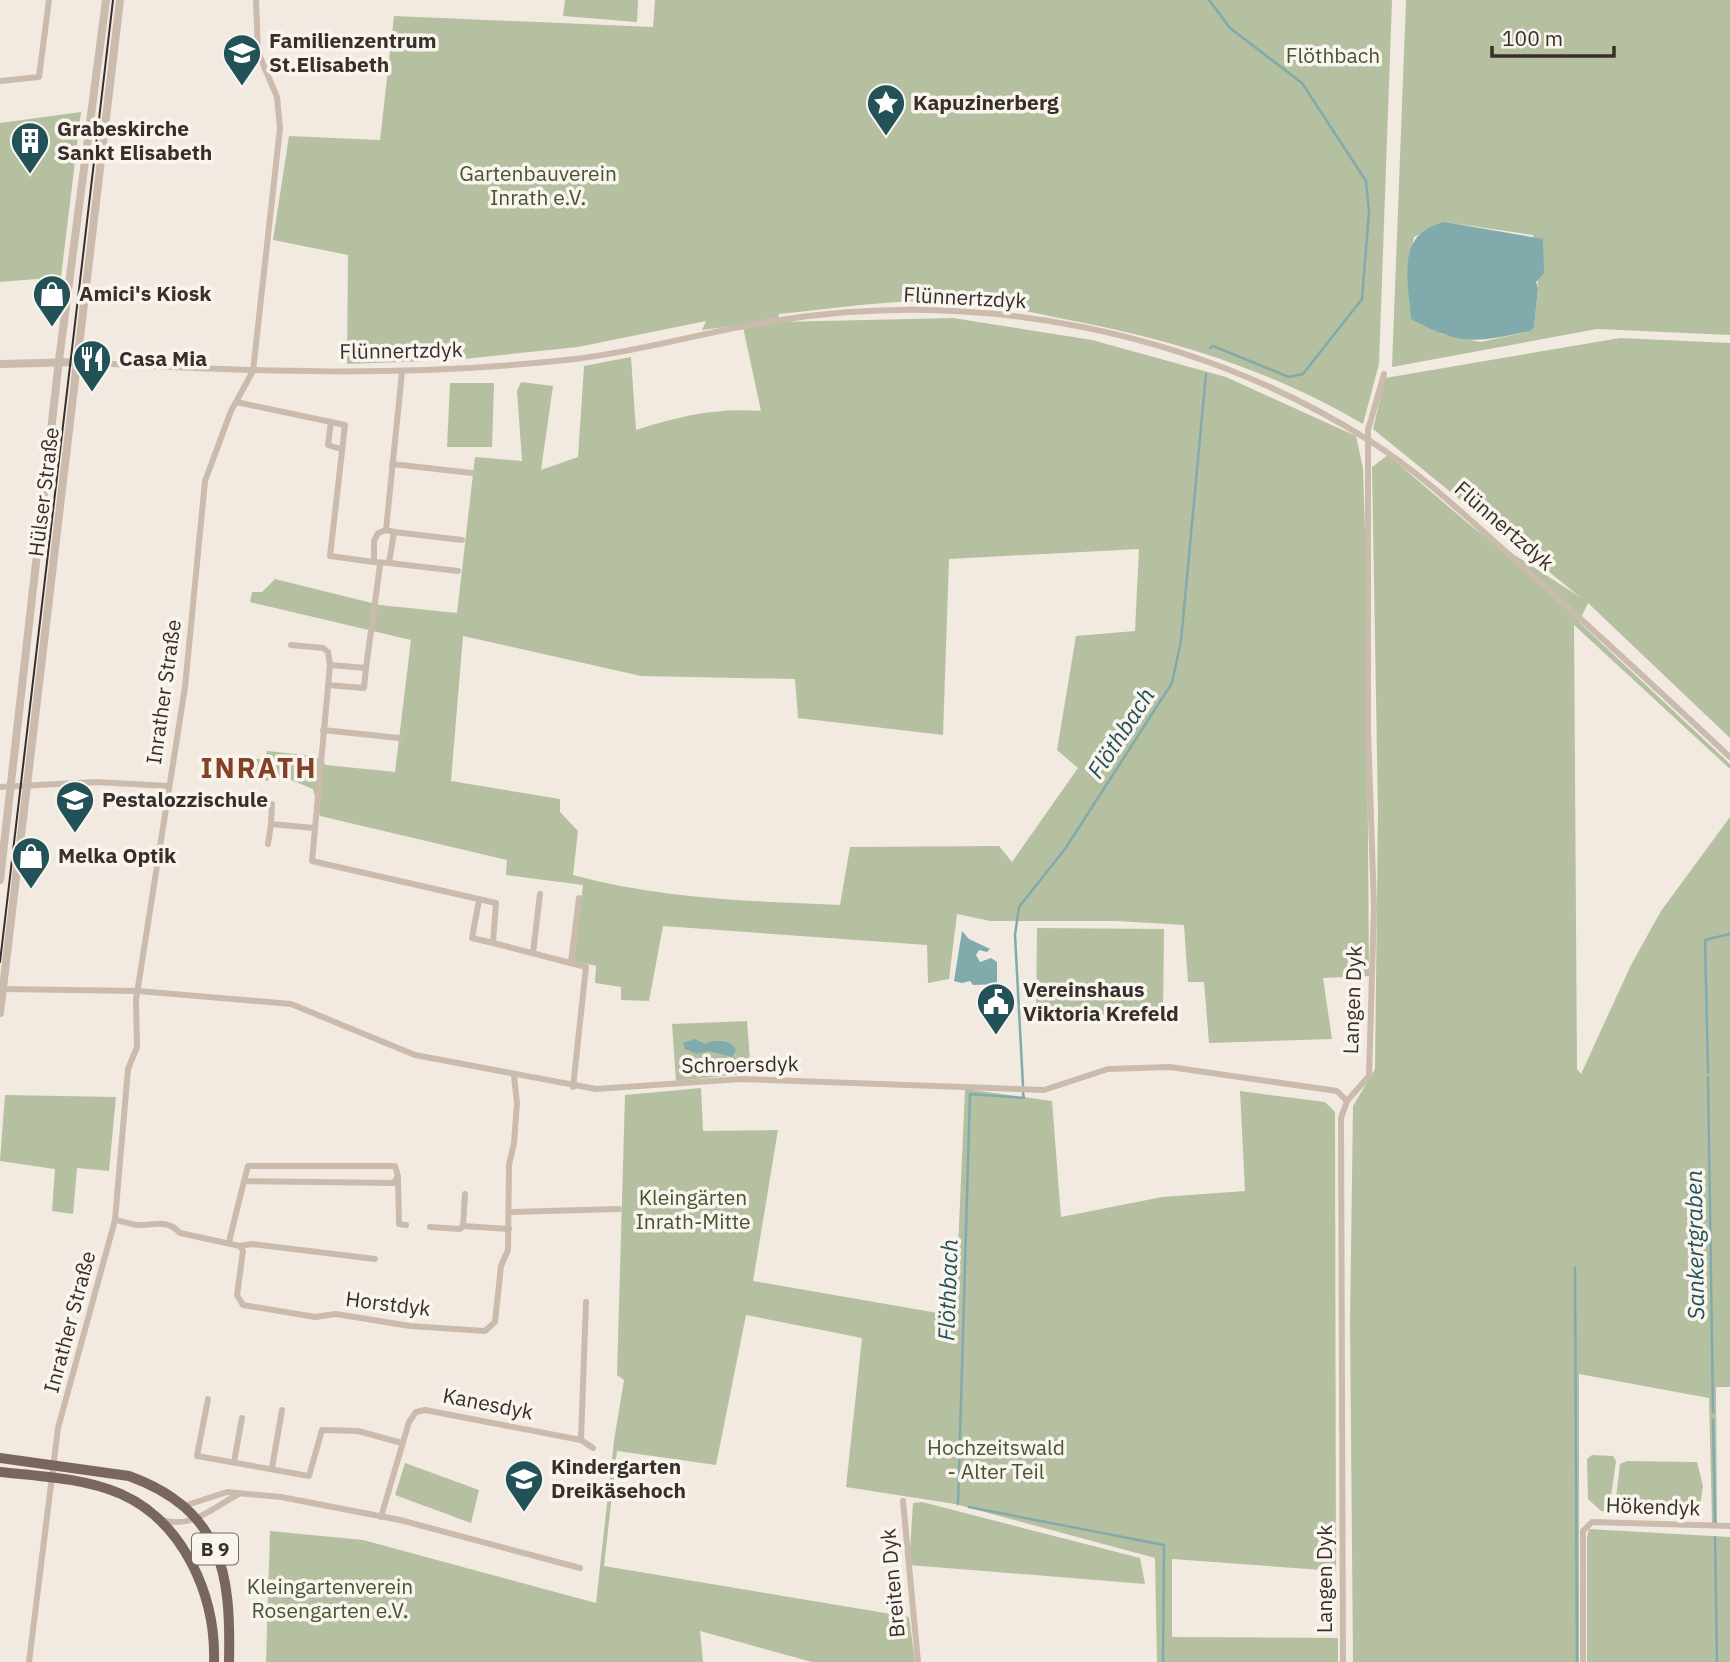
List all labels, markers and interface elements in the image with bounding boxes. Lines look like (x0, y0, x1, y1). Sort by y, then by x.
scale bar (1492, 14, 1614, 58)
text: 100 m (1502, 24, 1563, 52)
place label: Familienzentrum St.Elisabeth (269, 26, 437, 78)
school or university icon: Familienzentrum St.Elisabeth (221, 32, 263, 87)
park label: Flöthbach (1286, 41, 1380, 69)
place icon: Kapuzinerberg (865, 82, 907, 137)
place label: Kapuzinerberg (913, 88, 1059, 116)
place label: Grabeskirche Sankt Elisabeth (57, 114, 212, 166)
building icon: Grabeskirche Sankt Elisabeth (9, 120, 51, 175)
park label: Gartenbauverein Inrath e.V. (459, 159, 617, 211)
shop icon: Amici's Kiosk (31, 273, 73, 328)
place label: Amici's Kiosk (79, 279, 212, 307)
street label: Flünnertzdyk (903, 280, 1027, 314)
street label: Flünnertzdyk (339, 335, 463, 365)
restaurant icon: Casa Mia (71, 338, 113, 393)
place label: Casa Mia (119, 344, 207, 372)
street label: Hülser Straße (21, 426, 65, 558)
street label: Flünnertzdyk (1449, 474, 1560, 576)
street label: Inrather Straße (139, 618, 187, 766)
water label: Flöthbach (1080, 681, 1161, 783)
district label: INRATH (200, 749, 318, 786)
school or university icon: Pestalozzischule (54, 779, 96, 834)
place label: Pestalozzischule (102, 785, 268, 813)
shop icon: Melka Optik (10, 835, 52, 890)
place label: Melka Optik (58, 841, 177, 869)
street label: Langen Dyk (1336, 945, 1368, 1055)
place label: Vereinshaus Viktoria Krefeld (1023, 975, 1179, 1027)
public building icon: Vereinshaus Viktoria Krefeld (975, 981, 1017, 1036)
street label: Schroersdyk (681, 1049, 799, 1079)
water label: Sankertgraben (1678, 1170, 1710, 1320)
park label: Kleingärten Inrath-Mitte (635, 1183, 751, 1235)
water label: Flöthbach (930, 1238, 964, 1342)
street label: Inrather Straße (37, 1248, 101, 1396)
street label: Horstdyk (344, 1284, 432, 1322)
street label: Kanesdyk (441, 1381, 536, 1426)
park label: Hochzeitswald - Alter Teil (927, 1433, 1065, 1485)
place label: Kindergarten Dreikäsehoch (551, 1452, 686, 1504)
school or university icon: Kindergarten Dreikäsehoch (503, 1458, 545, 1513)
street label: Hökendyk (1605, 1490, 1701, 1522)
street label: Langen Dyk (1310, 1525, 1338, 1633)
street label: Breiten Dyk (873, 1527, 911, 1639)
road number: B 9 (192, 1534, 238, 1564)
park label: Kleingartenverein Rosengarten e.V. (247, 1572, 413, 1624)

